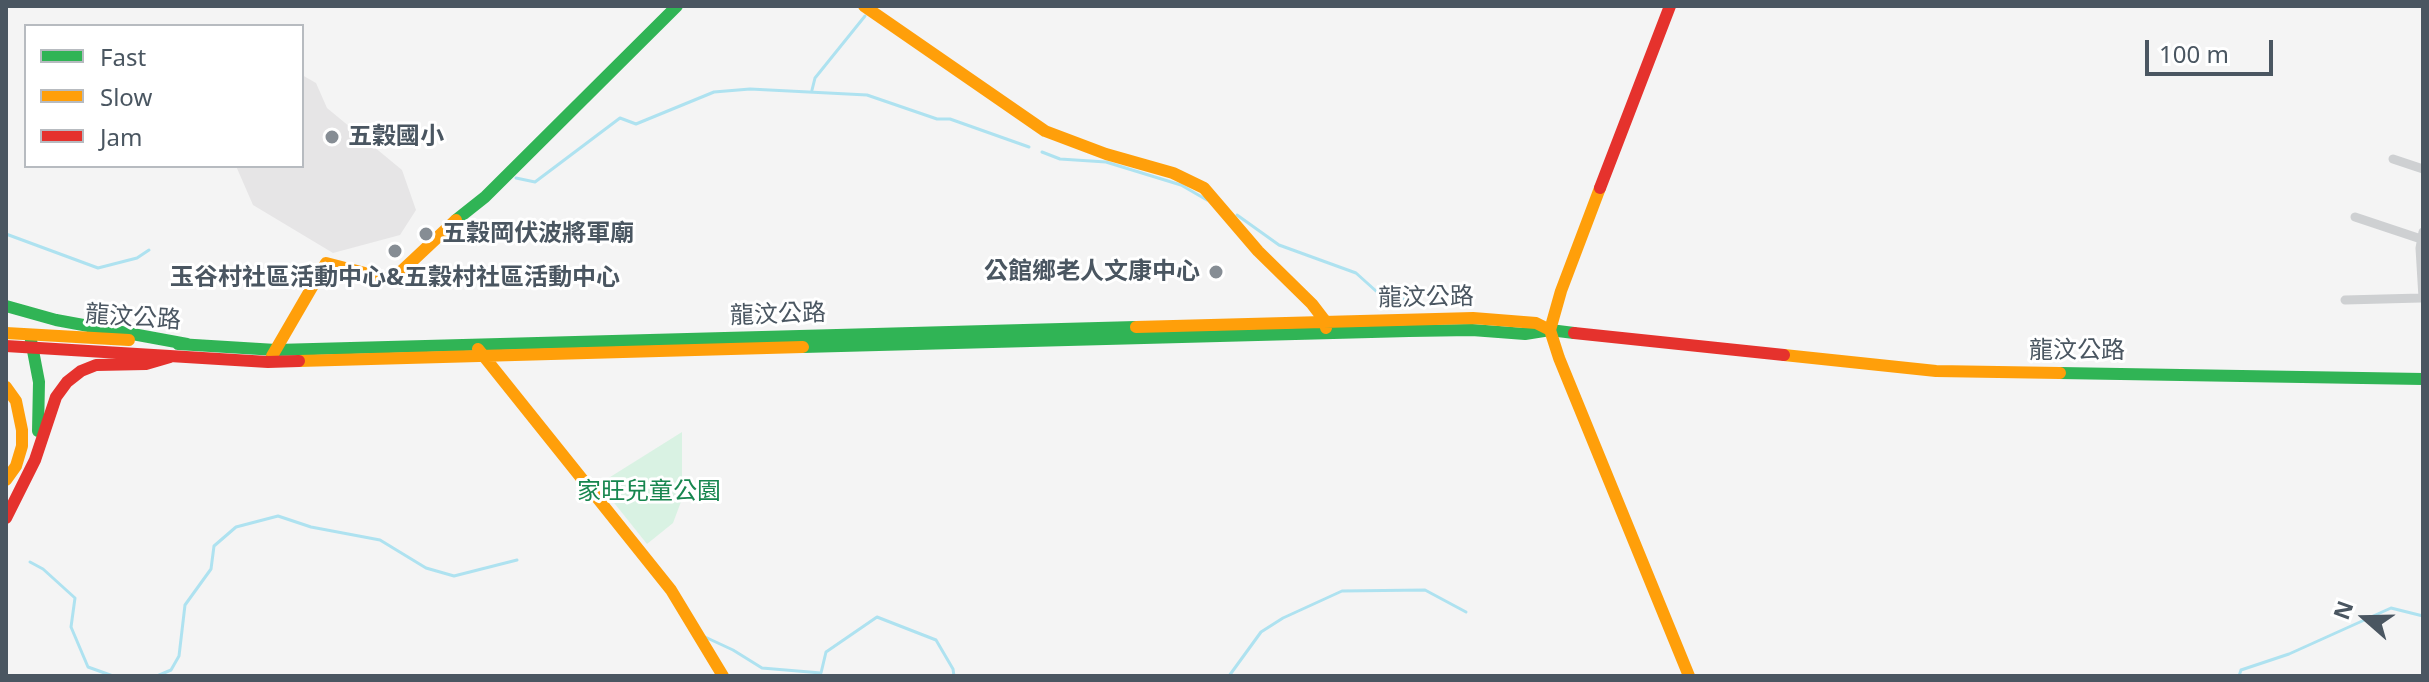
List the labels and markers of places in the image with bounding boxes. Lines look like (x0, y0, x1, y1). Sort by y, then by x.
place label: 五穀國小 (348, 123, 444, 151)
marker: 五穀國小 (323, 128, 341, 146)
place label: 五穀岡伏波將軍廟 (442, 220, 634, 248)
marker: 五穀岡伏波將軍廟 (417, 225, 435, 243)
marker: 玉谷村社區活動中心&五穀村社區活動中心 (386, 242, 404, 260)
place label: 公館鄉老人文康中心 (984, 258, 1200, 286)
marker: 公館鄉老人文康中心 (1207, 263, 1225, 281)
place label: 玉谷村社區活動中心&五穀村社區活動中心 (170, 264, 620, 292)

